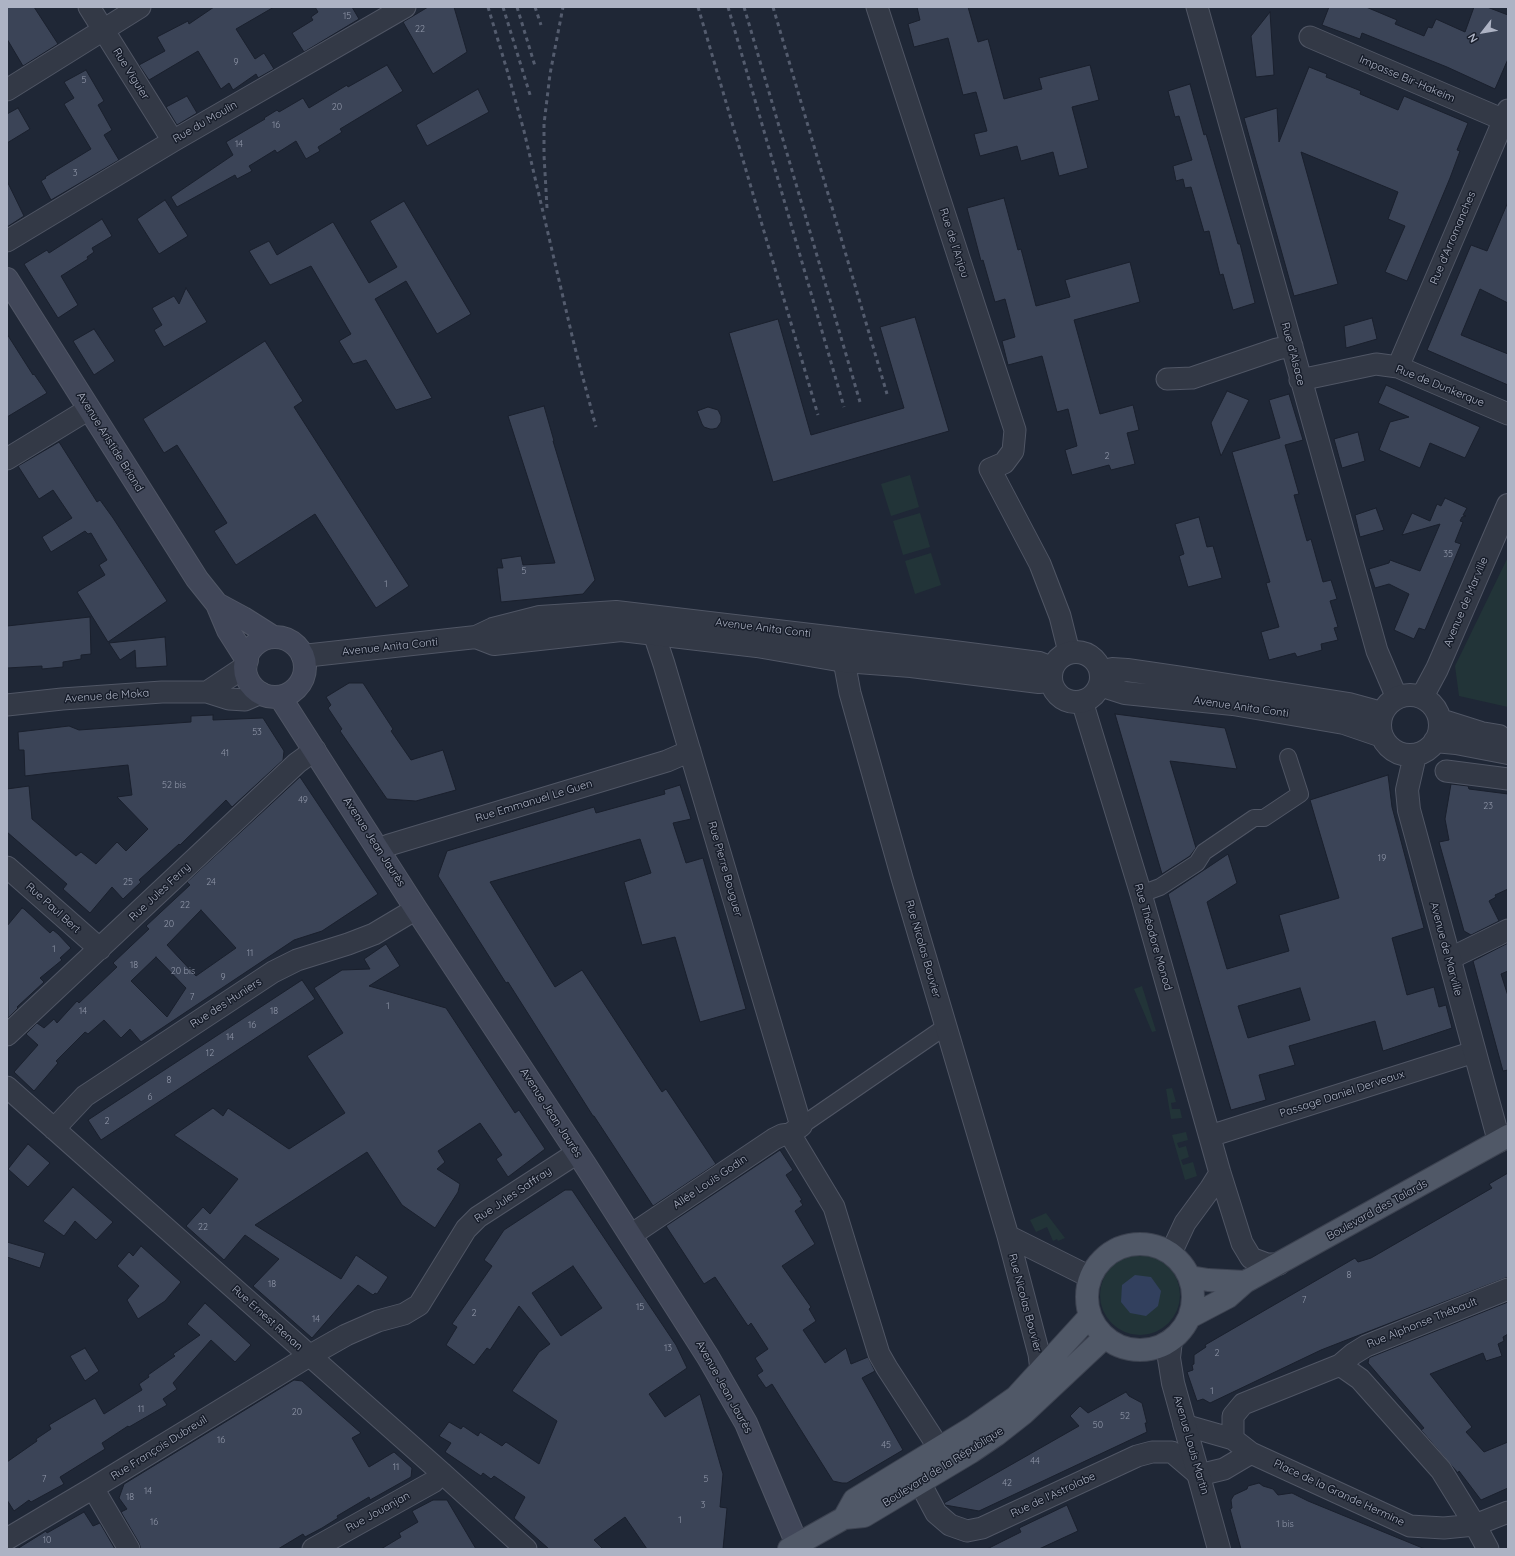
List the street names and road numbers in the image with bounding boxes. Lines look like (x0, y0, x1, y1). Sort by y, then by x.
street label: Rue Viguier (110, 46, 152, 102)
street label: Impasse Bir-Hakeim (1357, 53, 1457, 105)
street label: Rue du Moulin (170, 98, 240, 146)
street label: Rue d'Arromanches (1427, 189, 1479, 287)
street label: Rue de l'Anjou (937, 206, 971, 280)
street label: Rue d'Alsace (1278, 321, 1308, 387)
street label: Rue de Dunkerque (1394, 362, 1486, 410)
street label: Avenue Aristide Briand (74, 390, 146, 494)
street label: Avenue de Marville (1441, 555, 1491, 649)
street label: Avenue Anita Conti (714, 616, 812, 640)
street label: Avenue Anita Conti (342, 635, 438, 659)
street label: Avenue de Moka (64, 686, 150, 706)
street label: Avenue Anita Conti (1192, 694, 1290, 720)
street label: Rue Emmanuel Le Guen (474, 777, 594, 825)
street label: Avenue Jean Jaurès (340, 795, 408, 889)
street label: Rue Pierre Bouguer (705, 820, 745, 918)
street label: Rue Jules Ferry (127, 860, 193, 924)
street label: Rue Paul Bert (23, 880, 83, 936)
street label: Rue Théodore Monod (1131, 882, 1175, 992)
street label: Rue Nicolas Bouvier (903, 898, 943, 1000)
street label: Avenue de Marville (1427, 901, 1465, 997)
street label: Rue des Huniers (188, 975, 264, 1031)
street label: Avenue Jean Jaurès (517, 1066, 585, 1160)
street label: Passage Daniel Derveaux (1278, 1068, 1406, 1120)
street label: Allée Louis Godin (670, 1152, 750, 1212)
street label: Rue Jules Saffray (472, 1164, 554, 1226)
street label: Boulevard des Talards (1324, 1177, 1430, 1243)
street label: Rue Nicolas Bouvier (1005, 1252, 1045, 1354)
street label: Rue Ernest Renan (229, 1283, 305, 1353)
street label: Rue Alphonse Thébault (1365, 1295, 1479, 1351)
street label: Avenue Jean Jaurès (693, 1338, 755, 1436)
street label: Avenue Louis Martin (1171, 1394, 1211, 1496)
street label: Rue François Dubreuil (108, 1413, 210, 1483)
street label: Boulevard de la République (880, 1424, 1006, 1510)
street label: Place de la Grande Hermine (1272, 1457, 1406, 1529)
street label: Rue de l'Astrolabe (1009, 1470, 1097, 1520)
street label: Rue Jouanjan (344, 1489, 412, 1535)

